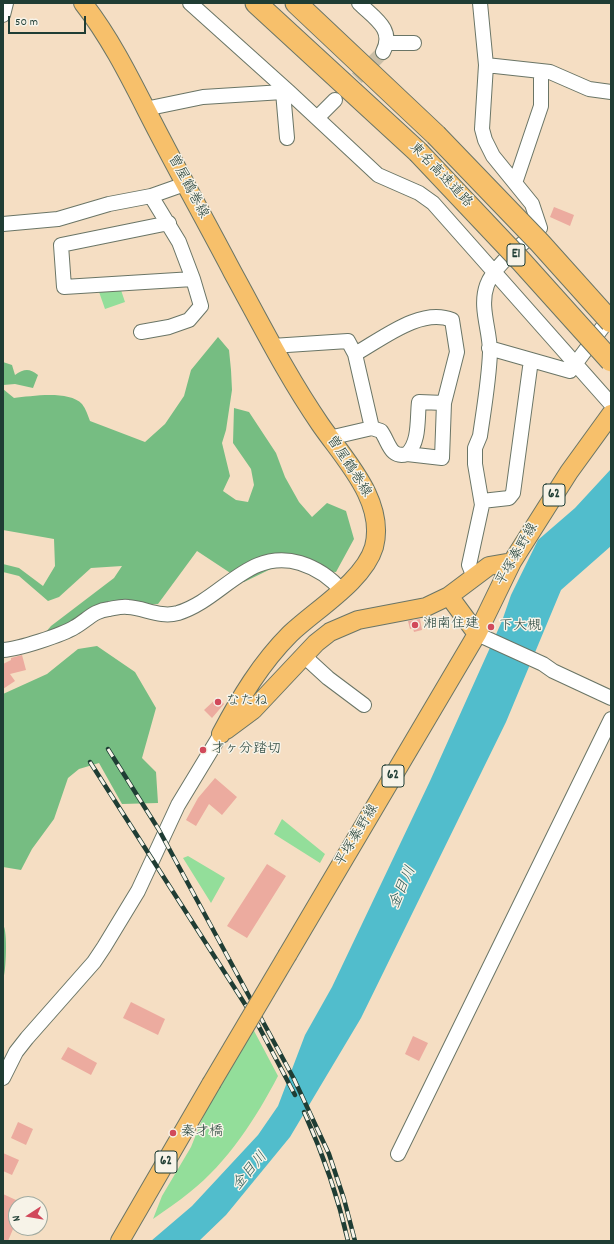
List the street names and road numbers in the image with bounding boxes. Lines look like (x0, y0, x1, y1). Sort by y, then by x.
street label: 東名高速道路 (405, 140, 475, 212)
street label: 曽屋鶴巻線 (163, 152, 211, 222)
road number: E1 (507, 244, 525, 266)
street label: 曽屋鶴巻線 (322, 433, 374, 501)
road number: 62 (543, 484, 565, 506)
street label: 平塚秦野線 (493, 520, 543, 590)
road number: 62 (382, 765, 404, 787)
street label: 平塚秦野線 (333, 802, 383, 870)
road number: 62 (155, 1151, 177, 1173)

